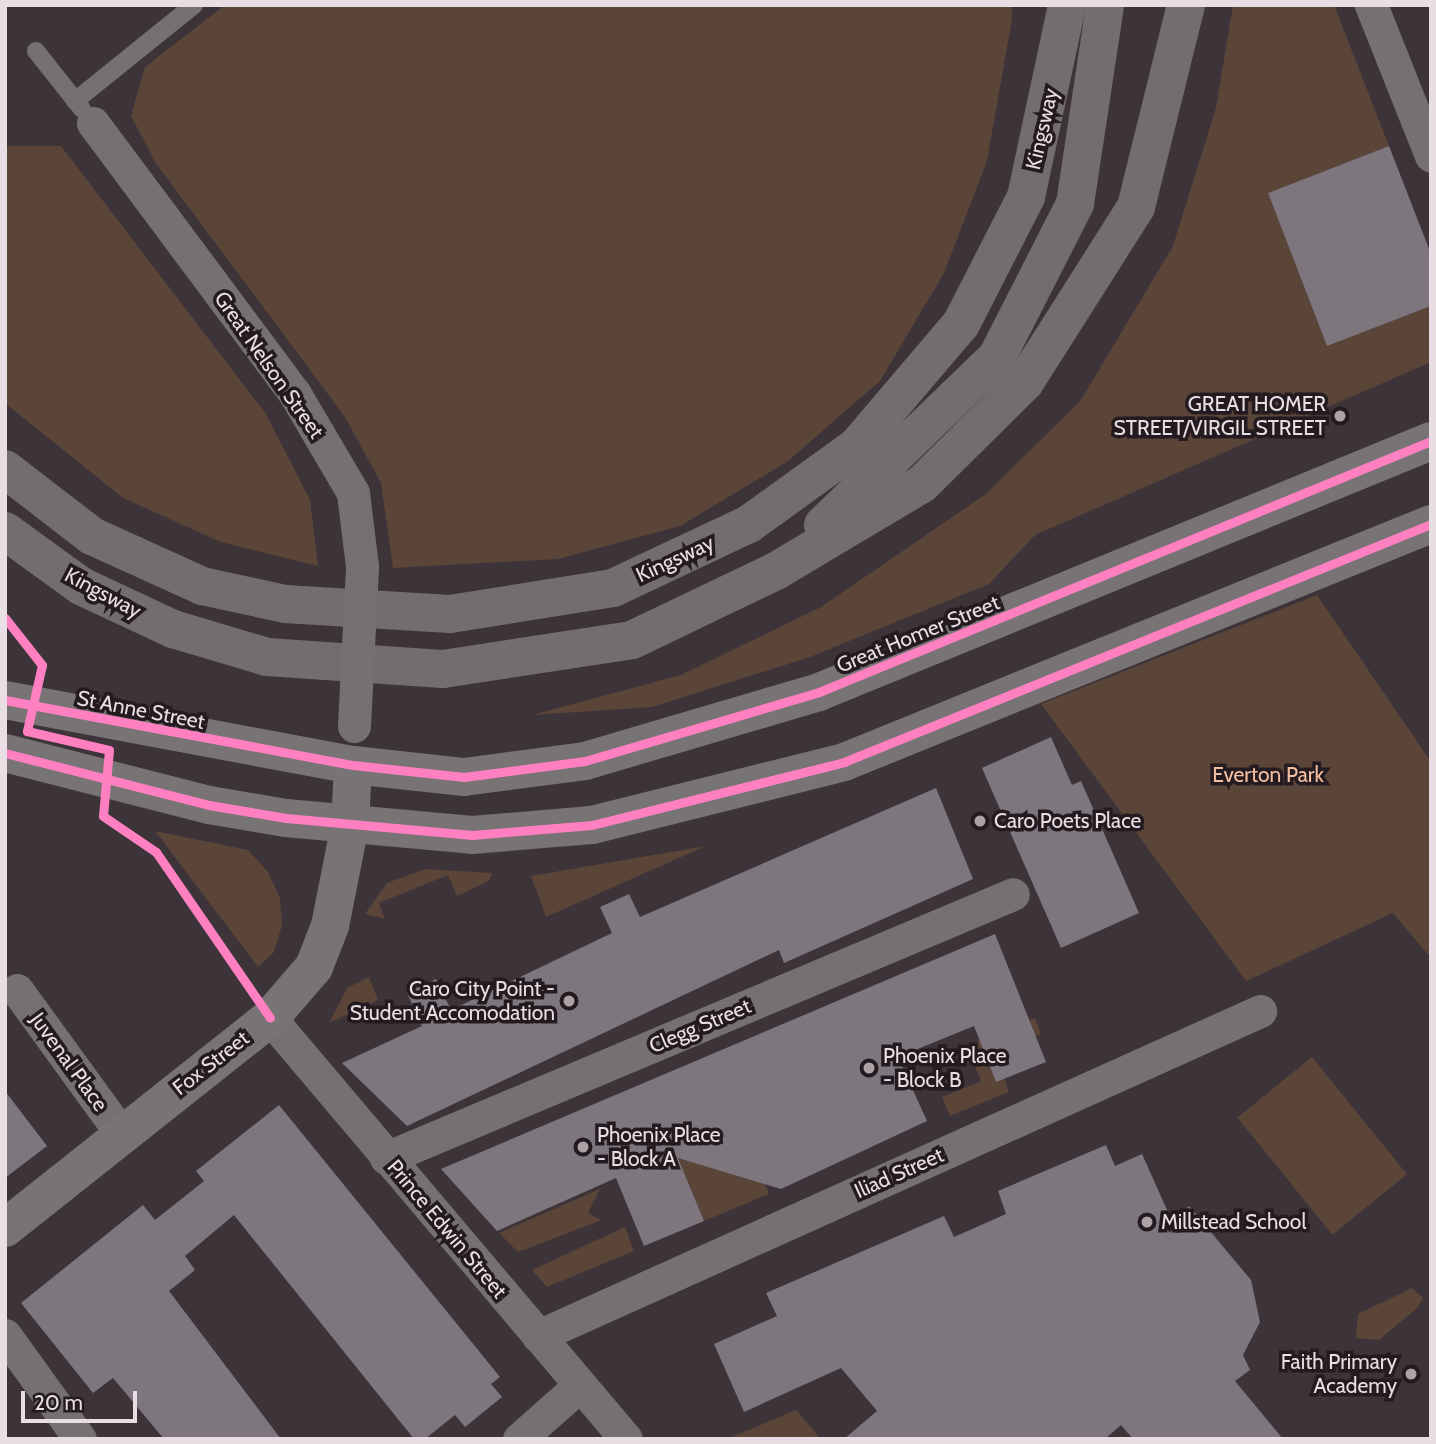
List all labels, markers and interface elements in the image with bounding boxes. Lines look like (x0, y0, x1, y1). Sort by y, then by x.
street label: Kingsway (1020, 86, 1064, 172)
street label: Great Nelson Street (209, 287, 329, 443)
place label: GREAT HOMER STREET/VIRGIL STREET (1114, 391, 1326, 441)
marker: GREAT HOMER STREET/VIRGIL STREET (1332, 408, 1348, 424)
street label: Kingsway (632, 530, 718, 588)
street label: Kingsway (60, 562, 146, 624)
street label: Great Homer Street (833, 590, 1003, 678)
street label: St Anne Street (75, 685, 207, 735)
park label: Everton Park (1212, 762, 1324, 788)
place label: Caro Poets Place (994, 808, 1141, 834)
marker: Caro Poets Place (972, 813, 988, 829)
place label: Caro City Point - Student Accomodation (350, 976, 555, 1026)
marker: Caro City Point - Student Accomodation (561, 993, 577, 1009)
street label: Clegg Street (645, 993, 755, 1059)
street label: Juvenal Place (25, 1008, 113, 1116)
street label: Fox Street (168, 1025, 254, 1101)
place label: Phoenix Place - Block B (883, 1043, 1007, 1093)
marker: Phoenix Place - Block B (861, 1060, 877, 1076)
place label: Phoenix Place - Block A (597, 1122, 721, 1172)
marker: Phoenix Place - Block A (575, 1139, 591, 1155)
street label: Iliad Street (850, 1142, 948, 1204)
street label: Prince Edwin Street (382, 1155, 512, 1303)
place label: Millstead School (1161, 1209, 1306, 1235)
marker: Millstead School (1139, 1214, 1155, 1230)
place label: Faith Primary Academy (1281, 1349, 1397, 1399)
marker: Faith Primary Academy (1403, 1366, 1419, 1382)
scale bar (24, 1378, 140, 1422)
text: 20 m (34, 1390, 83, 1415)

